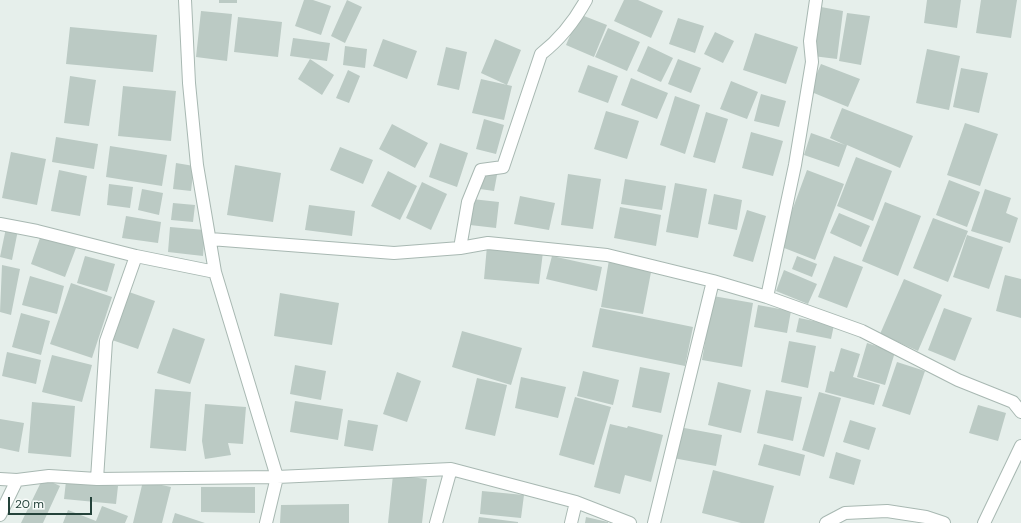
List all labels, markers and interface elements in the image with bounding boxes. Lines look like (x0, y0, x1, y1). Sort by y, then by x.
scale bar (10, 489, 94, 515)
text: 20 m (15, 496, 44, 512)

